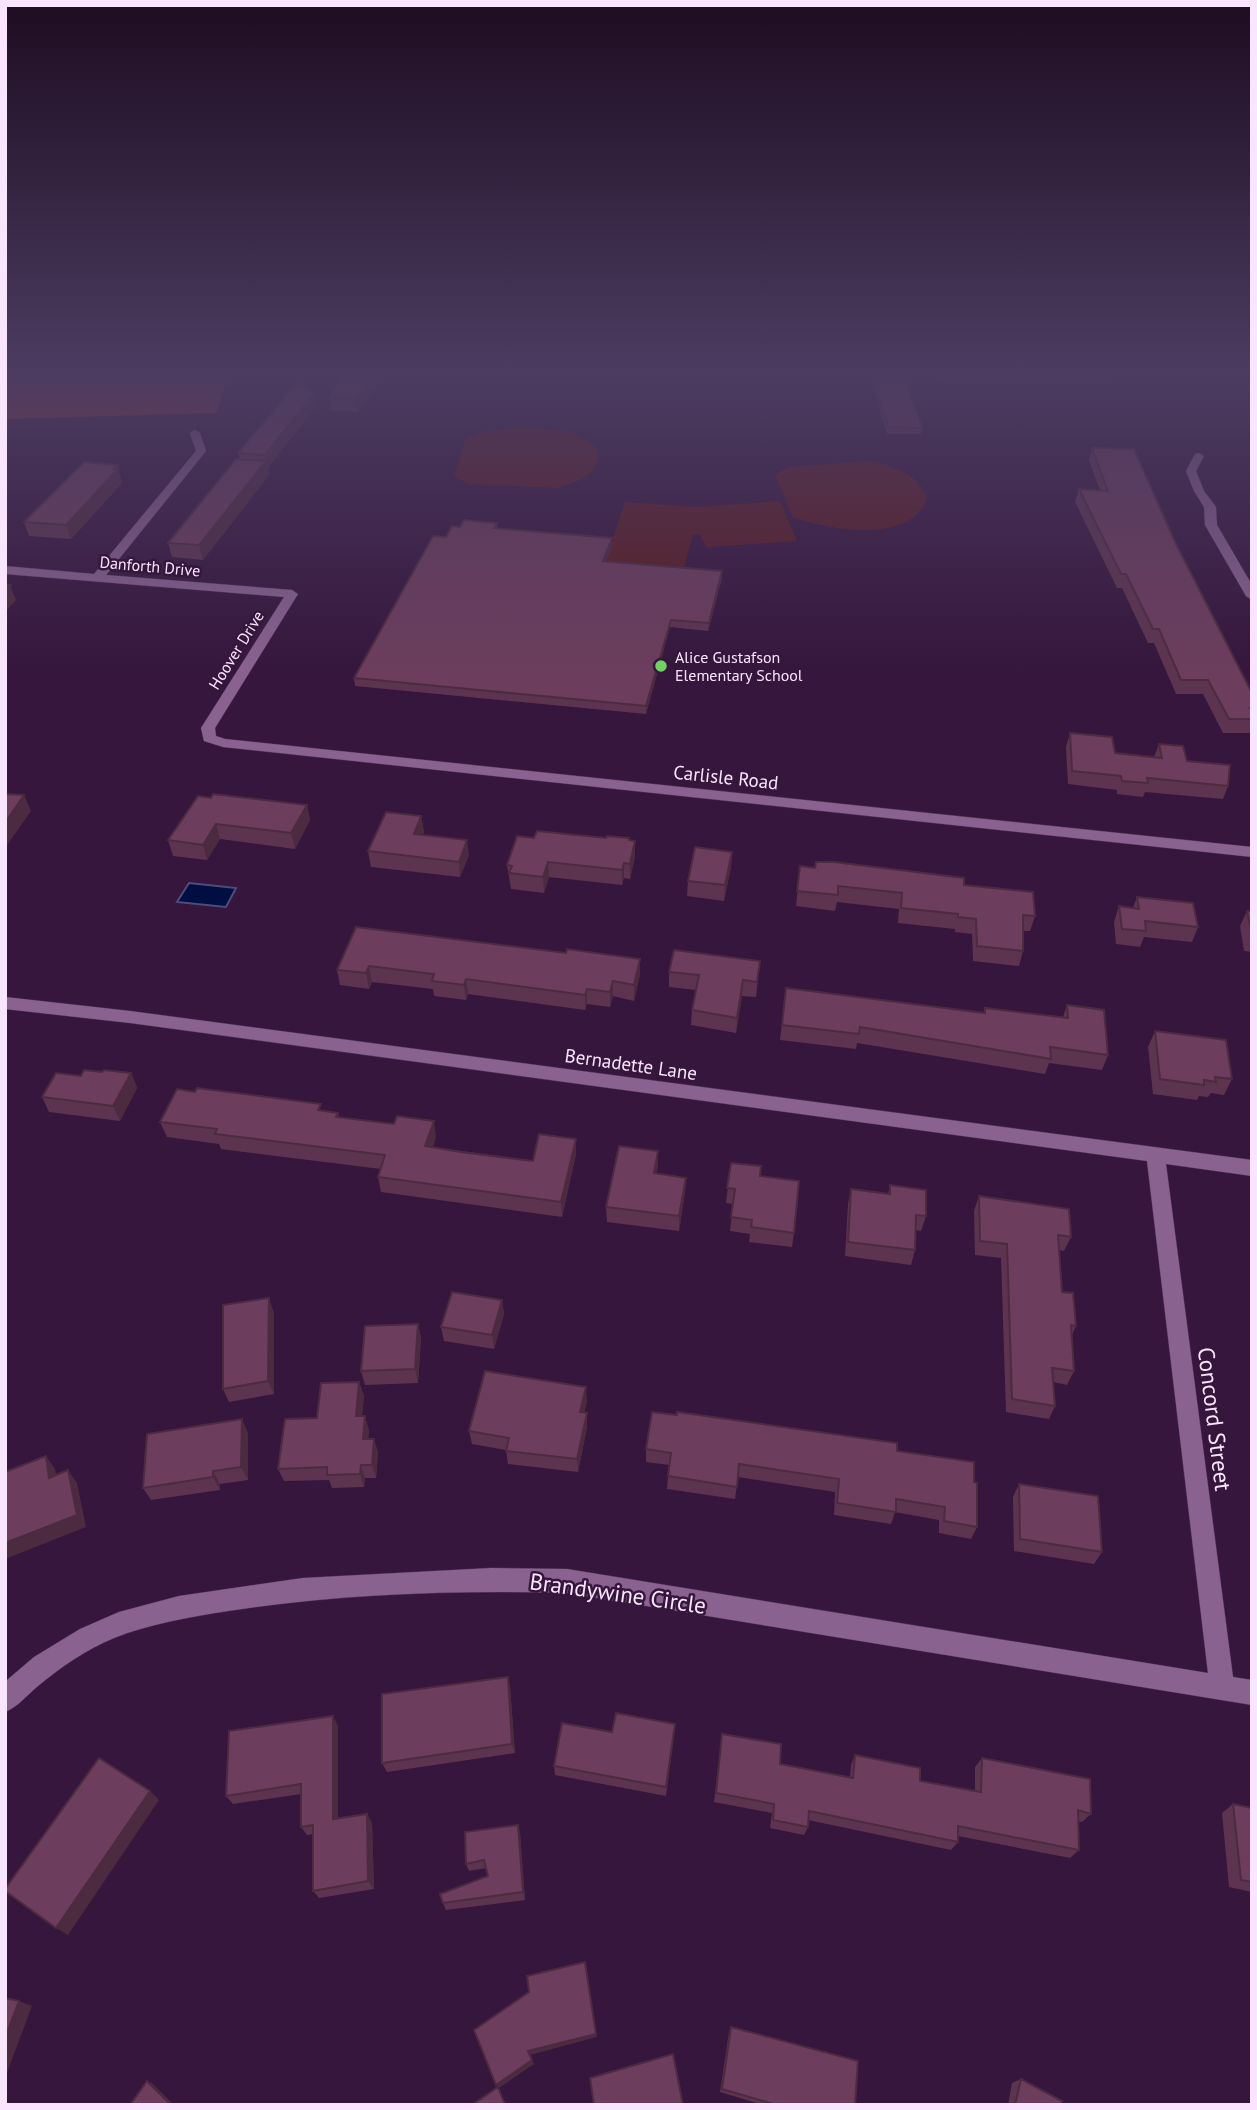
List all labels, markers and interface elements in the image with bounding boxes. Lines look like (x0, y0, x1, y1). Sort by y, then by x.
street label: Danforth Drive (99, 552, 201, 580)
street label: Hoover Drive (204, 607, 268, 693)
place label: Alice Gustafson Elementary School (675, 647, 803, 685)
marker: Alice Gustafson Elementary School (653, 658, 669, 674)
street label: Carlisle Road (672, 760, 780, 794)
street label: Bernadette Lane (563, 1043, 699, 1085)
street label: Concord Street (1192, 1346, 1238, 1493)
street label: Brandywine Circle (528, 1566, 708, 1620)

